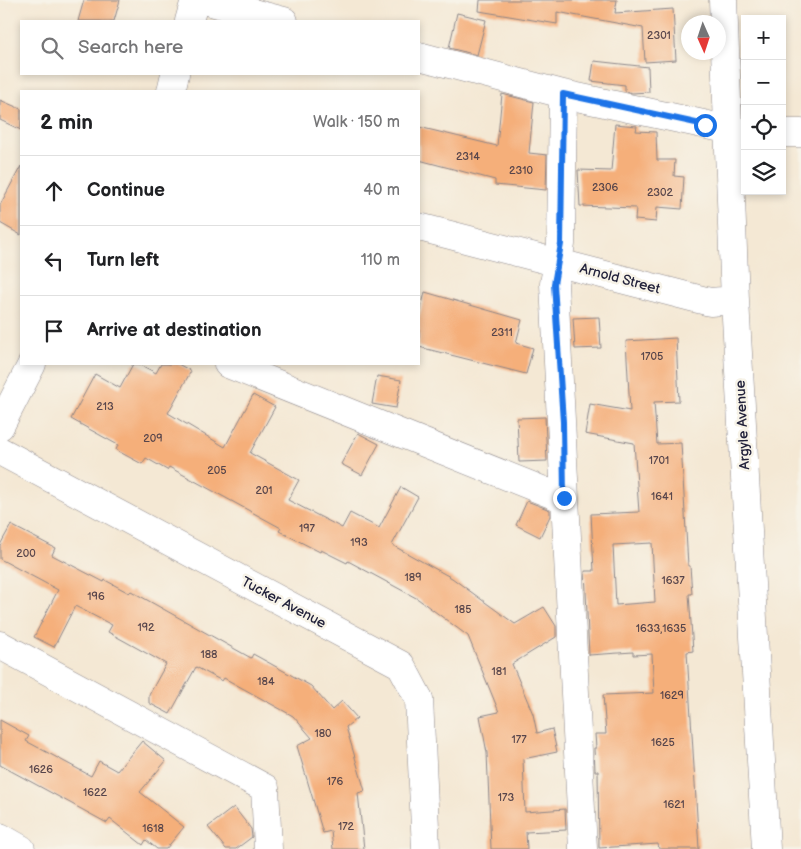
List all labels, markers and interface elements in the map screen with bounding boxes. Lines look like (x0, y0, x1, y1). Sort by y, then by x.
north arrow (681, 15, 726, 60)
map controls (741, 15, 786, 195)
button: + (741, 15, 786, 60)
search box (20, 20, 420, 75)
house number: 2301 (647, 29, 671, 42)
icon: search (38, 34, 66, 62)
text: Search here (78, 36, 183, 59)
button: − (741, 60, 786, 105)
button: locate (741, 105, 786, 150)
text: 2 min (40, 110, 93, 135)
text: Walk · 150 m (313, 113, 400, 132)
route start (694, 114, 717, 137)
house number: 2314 (456, 150, 480, 163)
button: layers (741, 150, 786, 195)
house number: 2310 (509, 164, 533, 177)
icon: ahead (40, 177, 68, 205)
text: Continue (87, 179, 165, 202)
text: 40 m (363, 181, 400, 200)
house number: 2306 (592, 181, 618, 194)
house number: 2302 (647, 186, 674, 199)
icon: left (40, 247, 68, 275)
text: Turn left (87, 249, 159, 272)
text: 110 m (361, 251, 400, 270)
street label: Arnold Street (578, 260, 663, 298)
icon: arrive (40, 317, 68, 345)
text: Arrive at destination (87, 319, 262, 342)
house number: 2311 (491, 326, 513, 339)
house number: 1705 (641, 350, 663, 363)
street label: Argyle Avenue (732, 380, 753, 470)
house number: 213 (96, 400, 114, 413)
house number: 209 (143, 432, 163, 445)
house number: 1701 (649, 454, 669, 467)
house number: 205 (207, 464, 227, 477)
house number: 201 (255, 484, 273, 497)
route end (553, 487, 576, 510)
house number: 1641 (651, 490, 673, 503)
house number: 197 (299, 522, 316, 535)
house number: 193 (350, 536, 368, 549)
house number: 200 (16, 547, 36, 560)
house number: 189 (404, 571, 422, 584)
street label: Tucker Avenue (239, 573, 329, 632)
house number: 1637 (661, 574, 685, 587)
house number: 196 (87, 590, 105, 603)
house number: 185 (455, 603, 471, 616)
house number: 192 (137, 621, 155, 634)
house number: 1633,1635 (636, 622, 686, 635)
house number: 188 (200, 648, 218, 661)
house number: 181 (492, 665, 506, 678)
house number: 184 (257, 675, 275, 688)
house number: 1629 (660, 689, 684, 702)
house number: 180 (314, 727, 332, 740)
house number: 177 (511, 733, 527, 746)
house number: 1625 (651, 736, 675, 749)
house number: 1626 (29, 763, 53, 776)
house number: 176 (327, 775, 343, 788)
house number: 1622 (83, 786, 107, 799)
house number: 173 (498, 791, 514, 804)
house number: 1621 (663, 798, 685, 811)
house number: 172 (338, 820, 355, 833)
house number: 1618 (142, 822, 164, 835)

